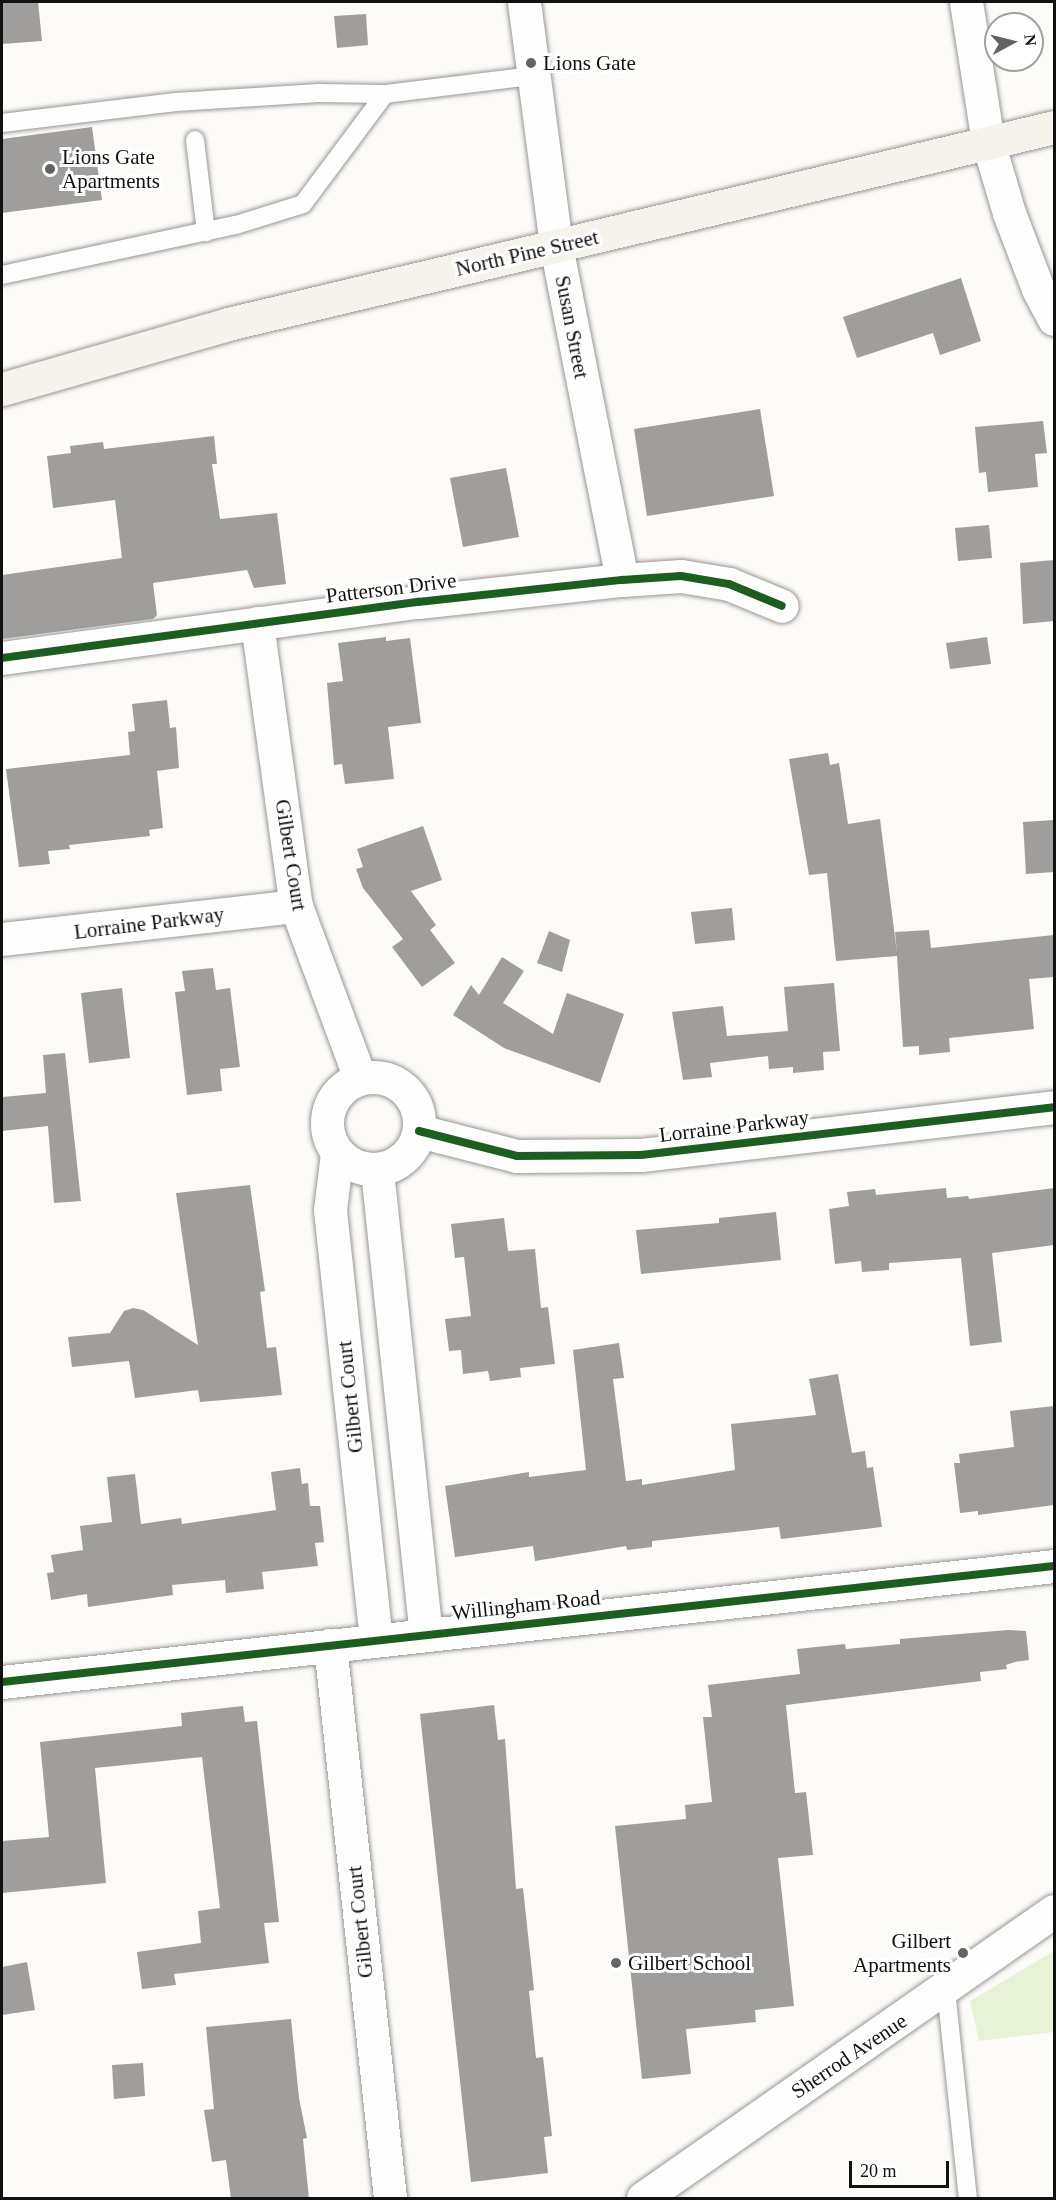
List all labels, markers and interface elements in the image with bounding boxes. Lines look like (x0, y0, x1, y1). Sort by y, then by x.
north arrow (984, 12, 1044, 72)
text: N (1021, 33, 1040, 47)
place label: Lions Gate (543, 50, 636, 76)
marker: Lions Gate (524, 56, 538, 70)
place label: Lions Gate Apartments (62, 144, 160, 194)
marker: Lions Gate Apartments (43, 162, 57, 176)
street label: North Pine Street (453, 224, 601, 282)
street label: Susan Street (550, 273, 594, 381)
street label: Patterson Drive (324, 567, 458, 609)
street label: Gilbert Court (270, 797, 312, 913)
street label: Lorraine Parkway (73, 901, 225, 945)
street label: Lorraine Parkway (658, 1104, 810, 1148)
street label: Gilbert Court (332, 1340, 368, 1454)
street label: Willingham Road (451, 1585, 601, 1625)
street label: Gilbert Court (342, 1865, 378, 1979)
place label: Gilbert Apartments (853, 1928, 951, 1978)
marker: Gilbert Apartments (956, 1946, 970, 1960)
place label: Gilbert School (628, 1950, 751, 1976)
marker: Gilbert School (609, 1956, 623, 1970)
street label: Sherrod Avenue (786, 2008, 912, 2104)
scale bar (852, 2149, 952, 2187)
text: 20 m (860, 2161, 897, 2181)

